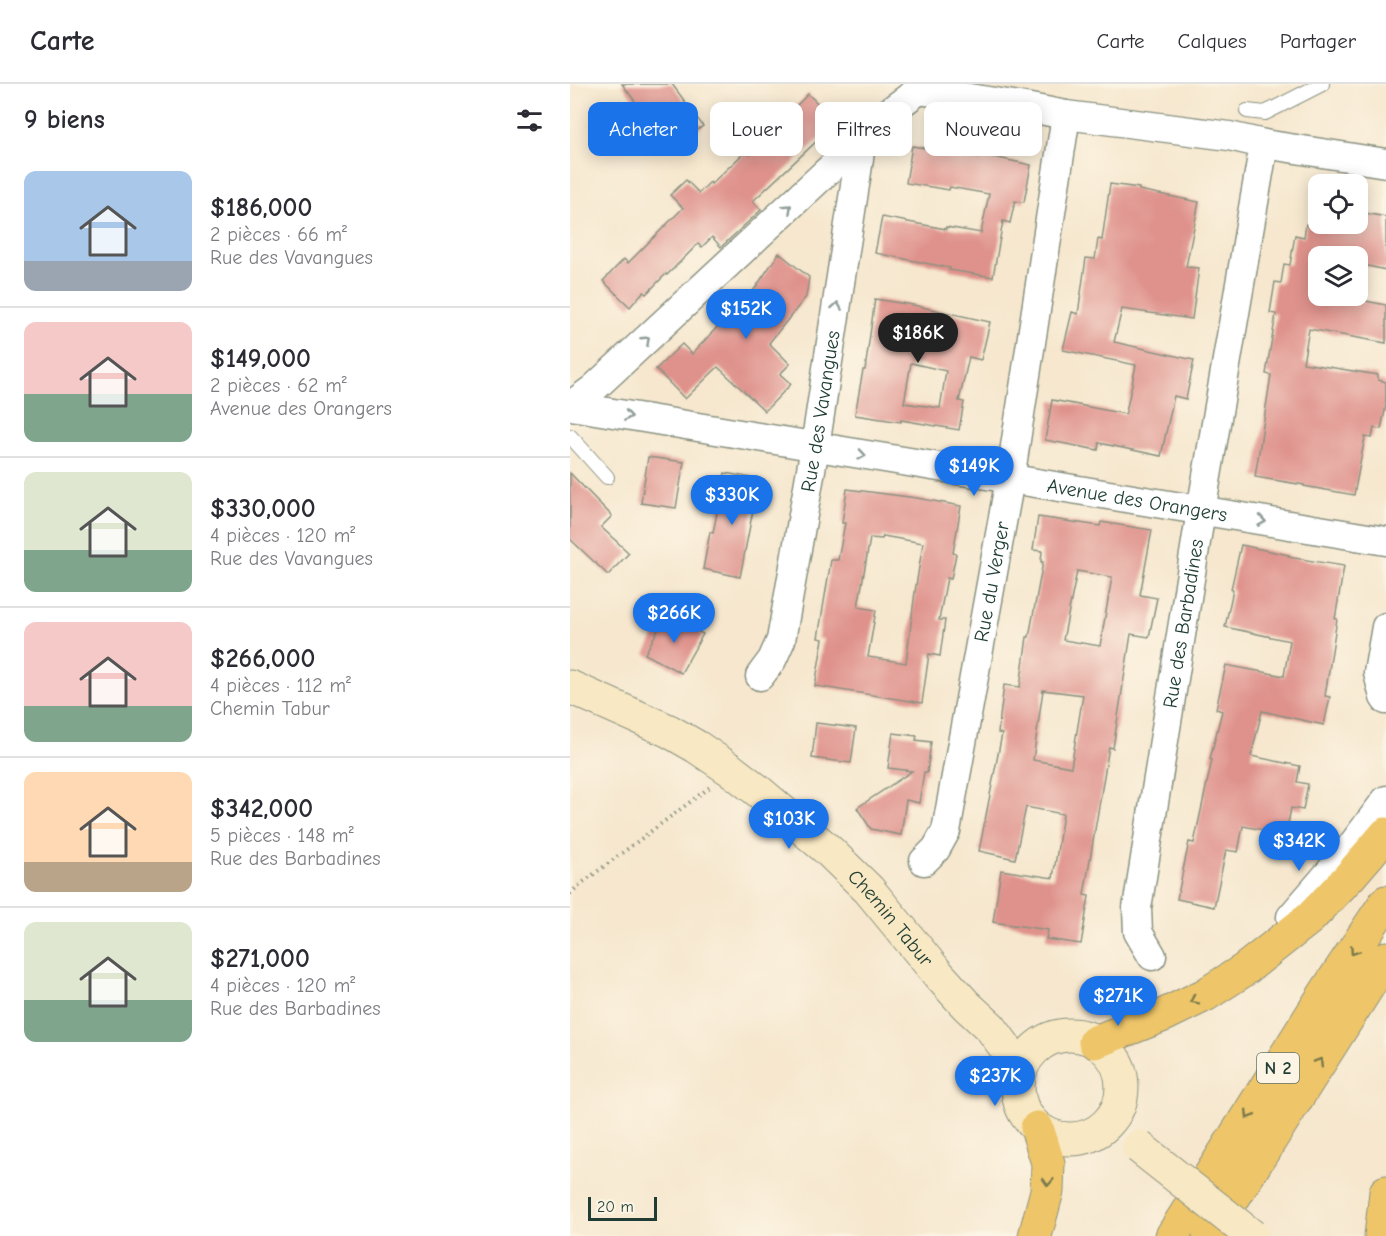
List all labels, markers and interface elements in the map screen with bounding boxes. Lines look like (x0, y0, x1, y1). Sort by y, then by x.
text: Carte (30, 25, 95, 57)
text: Carte (1097, 29, 1145, 53)
text: Calques (1178, 29, 1247, 53)
text: Partager (1280, 29, 1356, 53)
chip: Acheter (588, 102, 698, 156)
chip: Louer (710, 102, 803, 156)
chip: Filtres (815, 102, 912, 156)
chip: Nouveau (924, 102, 1042, 156)
icon: filters (513, 104, 546, 137)
text: 9 biens (24, 105, 105, 135)
map controls (1308, 174, 1368, 306)
button: locate (1308, 174, 1368, 234)
text: $186,000 (210, 193, 312, 223)
icon: home (72, 195, 144, 267)
one-way arrow (781, 204, 792, 215)
text: 2 pièces · 66 m² (210, 223, 347, 246)
text: Rue des Vavangues (210, 246, 373, 269)
button: layers (1308, 246, 1368, 306)
pin: $152K (704, 289, 788, 340)
text: $152K (720, 297, 772, 320)
one-way arrow (831, 301, 843, 311)
pin: $186K (876, 313, 960, 364)
text: $186K (892, 321, 944, 344)
street label: Rue des Vavangues (796, 329, 845, 494)
one-way arrow (639, 336, 649, 347)
text: $149,000 (210, 344, 311, 374)
icon: home (72, 346, 144, 418)
text: 2 pièces · 62 m² (210, 374, 347, 397)
text: Avenue des Orangers (210, 397, 392, 420)
one-way arrow (624, 409, 633, 421)
pin: $149K (932, 446, 1016, 497)
one-way arrow (857, 448, 867, 460)
text: $149K (949, 454, 999, 477)
street label: Avenue des Orangers (1046, 474, 1229, 527)
pin: $330K (690, 475, 774, 526)
text: $330K (705, 483, 759, 506)
text: $330,000 (210, 494, 316, 524)
icon: home (72, 496, 144, 568)
one-way arrow (1256, 514, 1266, 527)
street label: Rue du Verger (970, 520, 1014, 644)
text: 4 pièces · 120 m² (210, 524, 355, 547)
street label: Rue des Barbadines (1158, 537, 1208, 710)
text: Rue des Vavangues (210, 547, 373, 570)
pin: $266K (632, 593, 716, 644)
text: $266K (647, 601, 701, 624)
text: $266,000 (210, 644, 315, 674)
icon: home (72, 646, 144, 718)
text: 4 pièces · 112 m² (210, 674, 351, 697)
text: Chemin Tabur (210, 697, 330, 720)
text: $342,000 (210, 794, 313, 824)
icon: home (72, 796, 144, 868)
pin: $103K (747, 799, 831, 850)
text: $103K (763, 807, 815, 830)
pin: $342K (1257, 821, 1341, 872)
text: 5 pièces · 148 m² (210, 824, 354, 847)
text: $342K (1273, 829, 1325, 852)
text: Rue des Barbadines (210, 847, 381, 870)
street label: Chemin Tabur (843, 865, 938, 971)
text: $271,000 (210, 944, 310, 974)
one-way arrow (1350, 944, 1361, 955)
icon: home (72, 946, 144, 1018)
text: 4 pièces · 120 m² (210, 974, 355, 997)
pin: $271K (1076, 976, 1160, 1027)
text: $271K (1093, 984, 1143, 1007)
one-way arrow (1190, 993, 1200, 1004)
text: Rue des Barbadines (210, 997, 381, 1020)
road number: N 2 (1257, 1053, 1299, 1083)
pin: $237K (953, 1056, 1037, 1107)
one-way arrow (1312, 1058, 1323, 1069)
text: $237K (969, 1064, 1021, 1087)
one-way arrow (1244, 1109, 1256, 1119)
one-way arrow (1041, 1178, 1054, 1187)
scale bar (588, 1194, 657, 1222)
text: 20 m (597, 1198, 634, 1216)

